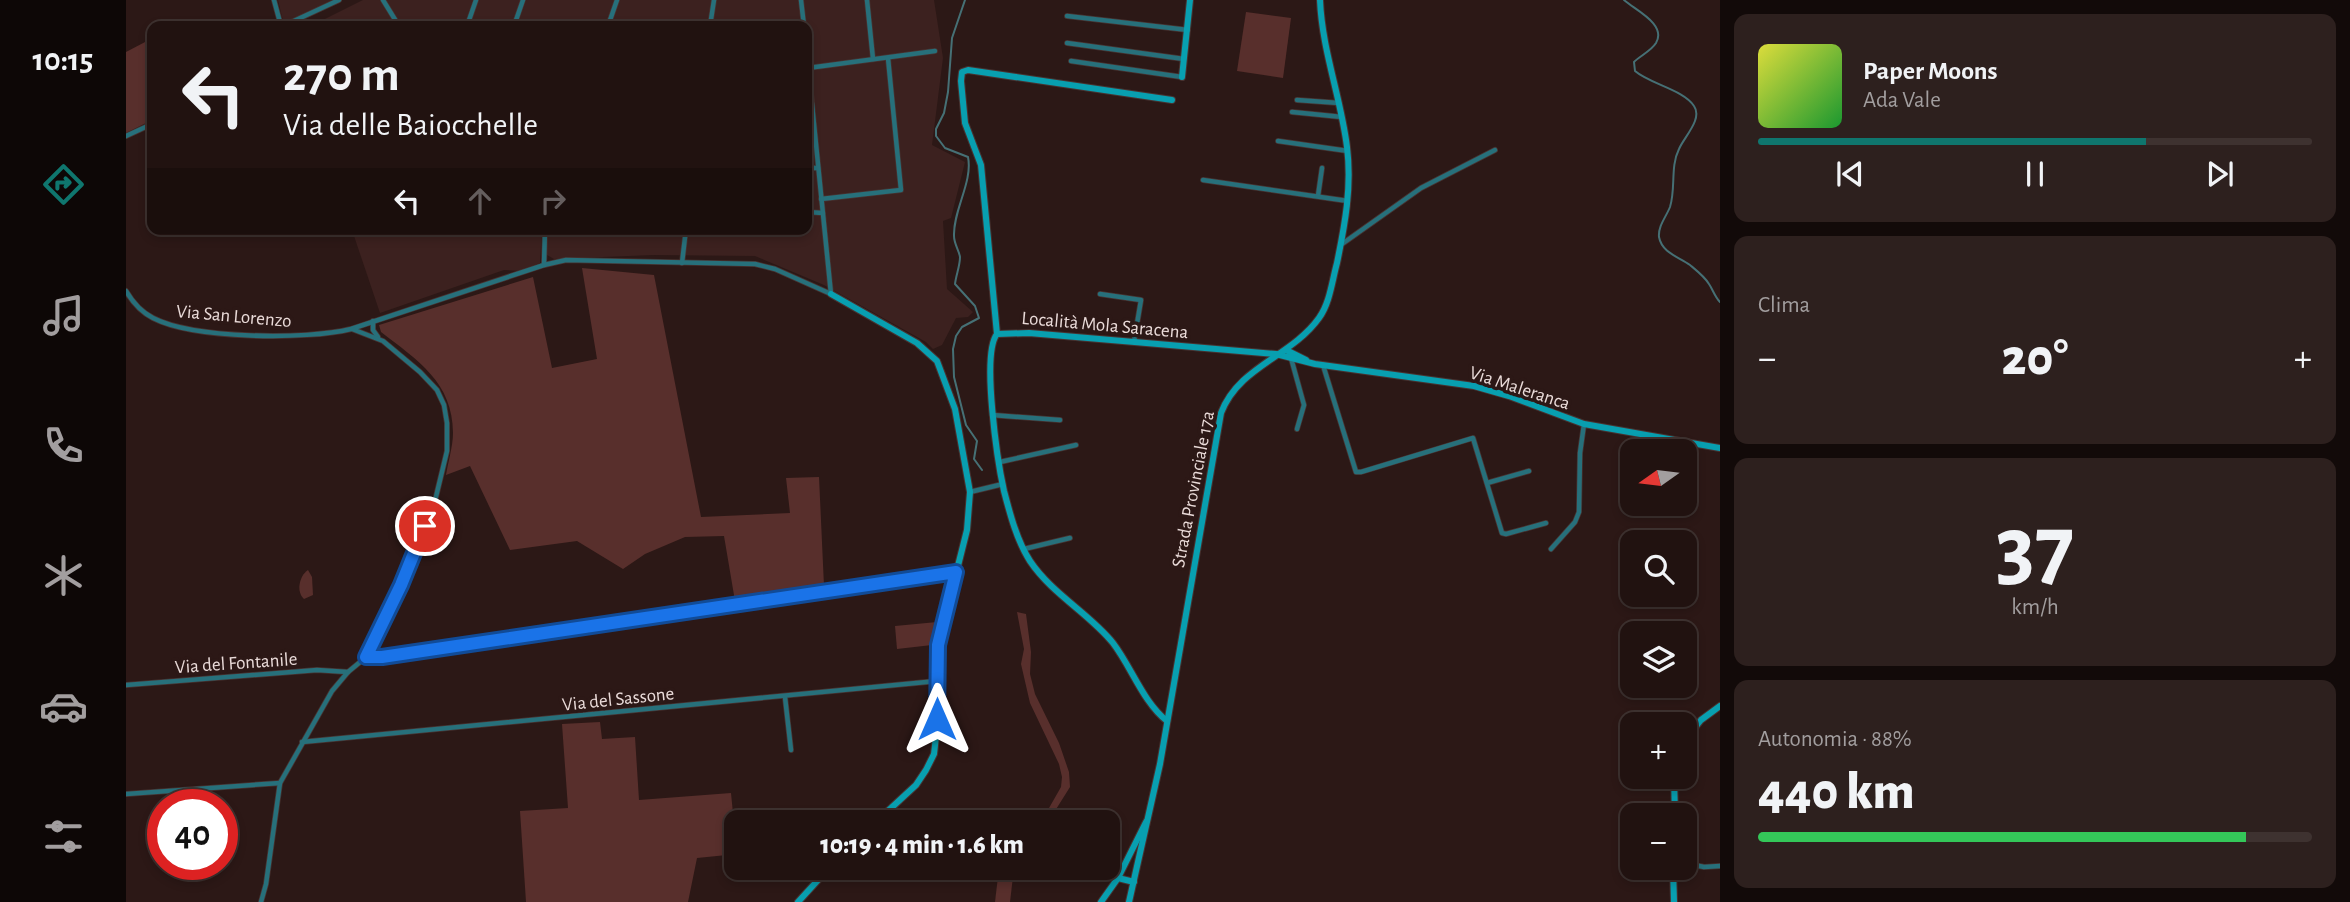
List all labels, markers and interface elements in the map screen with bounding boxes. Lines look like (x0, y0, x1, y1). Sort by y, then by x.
text: 10:15 (33, 44, 93, 76)
icon: left (168, 49, 259, 140)
text: 270 m (283, 51, 400, 100)
text: Paper Moons (1863, 58, 1998, 84)
text: Ada Vale (1863, 89, 1941, 112)
text: Via delle Baiocchelle (283, 109, 538, 141)
icon: previous (1831, 155, 1869, 193)
icon: pause (2016, 155, 2054, 193)
icon: next (2201, 155, 2239, 193)
icon: directions (39, 160, 88, 209)
icon: left (388, 182, 426, 220)
icon: ahead (461, 182, 499, 220)
icon: right (534, 182, 572, 220)
icon: music (39, 291, 88, 340)
text: Clima (1758, 294, 1810, 317)
street label: Via San Lorenzo (175, 302, 292, 331)
street label: Località Mola Saracena (1021, 309, 1189, 342)
text: 20° (2001, 332, 2069, 384)
text: − (1758, 340, 1776, 378)
text: + (2294, 340, 2312, 378)
street label: Via Maleranca (1467, 363, 1572, 414)
street label: Strada Provinciale 17a (1169, 409, 1218, 569)
icon: phone (39, 421, 88, 470)
north arrow (1620, 439, 1698, 516)
map controls (1620, 439, 1697, 880)
pin (395, 496, 455, 556)
text: 37 (1996, 503, 2074, 594)
icon: arrive (406, 507, 444, 545)
button: search (1620, 530, 1697, 607)
icon: climate (39, 551, 88, 600)
text: km/h (2011, 596, 2059, 619)
button: layers (1620, 621, 1697, 698)
street label: Via del Fontanile (174, 650, 298, 677)
icon: car (39, 682, 88, 731)
position arrow (900, 682, 974, 756)
street label: Via del Sassone (561, 684, 675, 715)
button: + (1620, 712, 1697, 789)
text: Autonomia · 88% (1758, 728, 1912, 751)
text: 440 km (1758, 766, 1915, 818)
speed limit sign: 40 (147, 789, 238, 880)
button: − (1620, 803, 1697, 880)
icon: filters (39, 812, 88, 861)
text: 10:19 · 4 min · 1.6 km (820, 832, 1024, 858)

